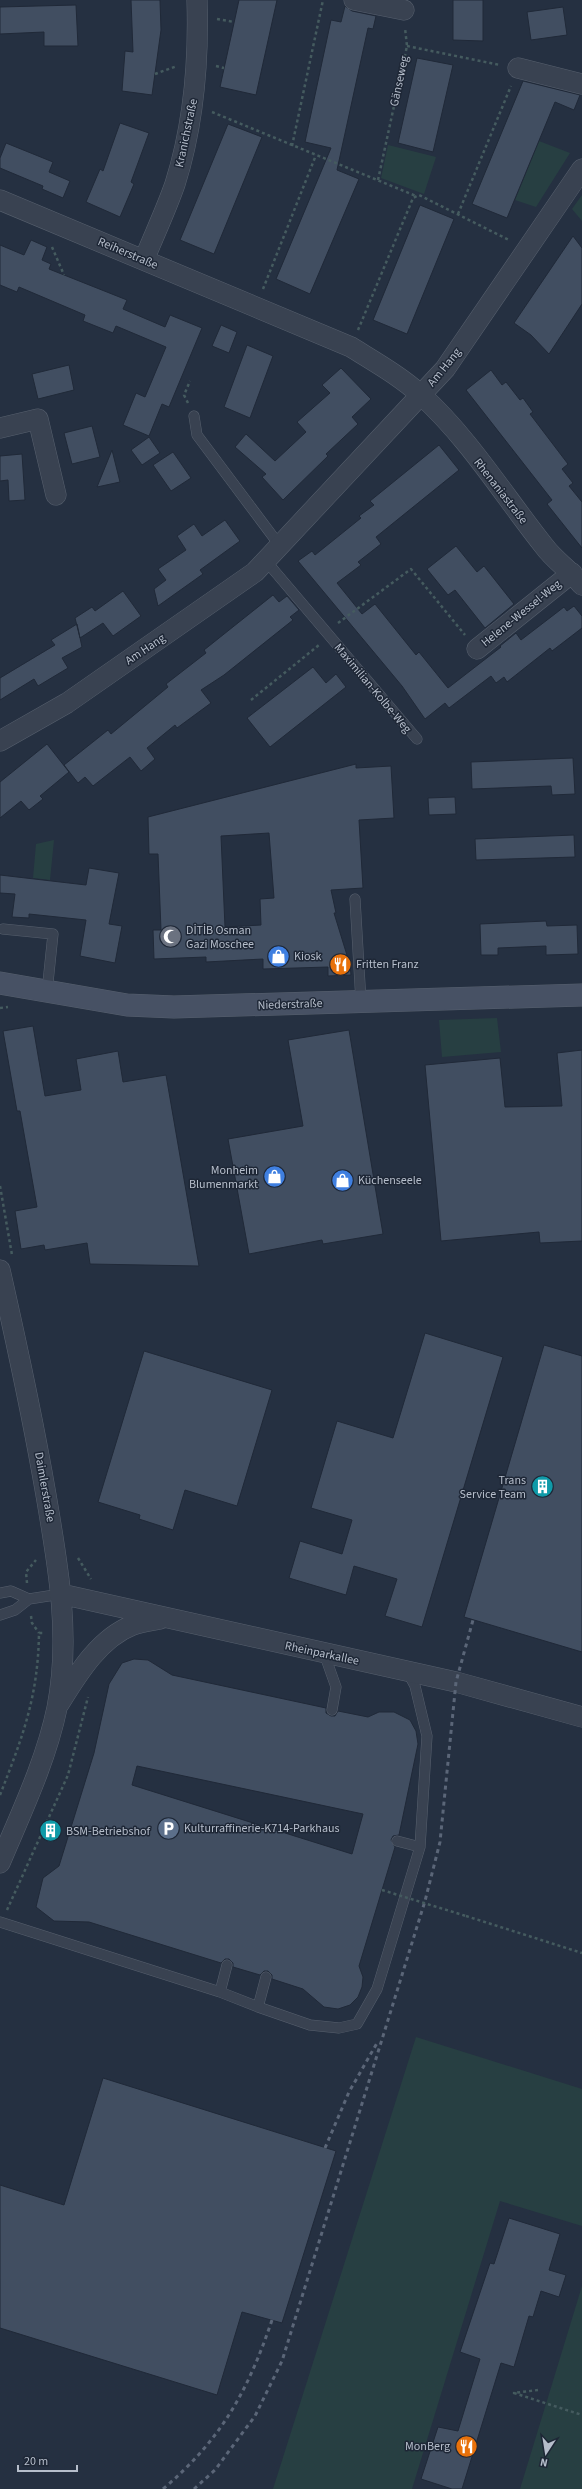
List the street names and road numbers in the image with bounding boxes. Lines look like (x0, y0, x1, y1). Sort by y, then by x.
street label: Gänseweg (386, 54, 413, 108)
street label: Kranichstraße (171, 97, 202, 169)
street label: Reiherstraße (95, 233, 161, 274)
street label: Am Hang (424, 344, 465, 390)
street label: Rhenaniastraße (470, 455, 532, 528)
street label: Helene-Wessel-Weg (478, 576, 565, 651)
street label: Am Hang (122, 630, 169, 669)
street label: Maximilian-Kolbe-Weg (330, 640, 415, 737)
street label: Niederstraße (257, 995, 323, 1014)
street label: Daimlerstraße (30, 1451, 59, 1524)
street label: Rheinparkallee (283, 1637, 361, 1670)

